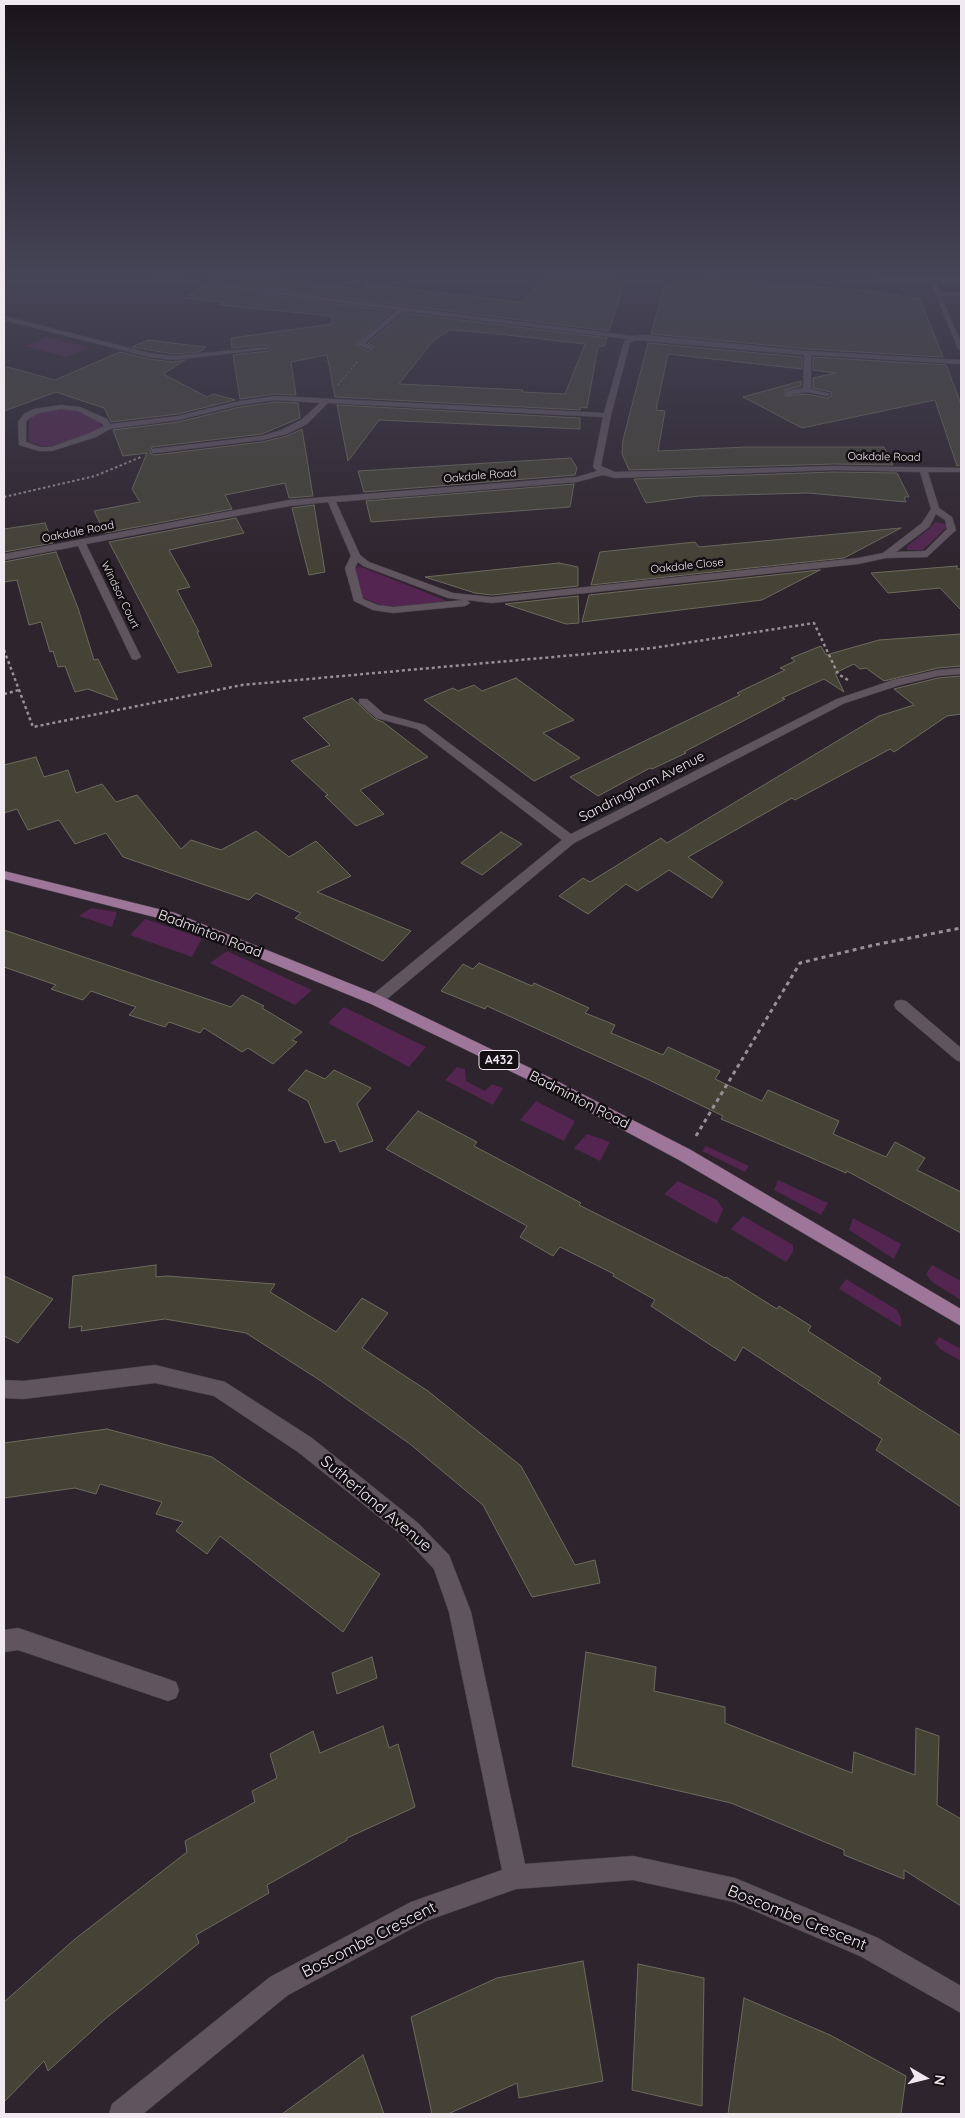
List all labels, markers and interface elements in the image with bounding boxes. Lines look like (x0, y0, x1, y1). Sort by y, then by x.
street label: Oakdale Road (847, 450, 921, 464)
street label: Oakdale Road (443, 466, 517, 486)
street label: Oakdale Road (41, 519, 115, 545)
street label: Oakdale Close (650, 556, 724, 576)
street label: Windsor Court (98, 559, 142, 631)
street label: Sandringham Avenue (576, 748, 708, 826)
street label: Badminton Road (156, 906, 264, 962)
road number: A432 (479, 1050, 519, 1070)
street label: Badminton Road (526, 1068, 632, 1132)
street label: Sutherland Avenue (317, 1452, 435, 1556)
street label: Boscombe Crescent (725, 1881, 869, 1955)
street label: Boscombe Crescent (299, 1898, 439, 1982)
north arrow (900, 2053, 950, 2103)
text: N (930, 2074, 949, 2086)

